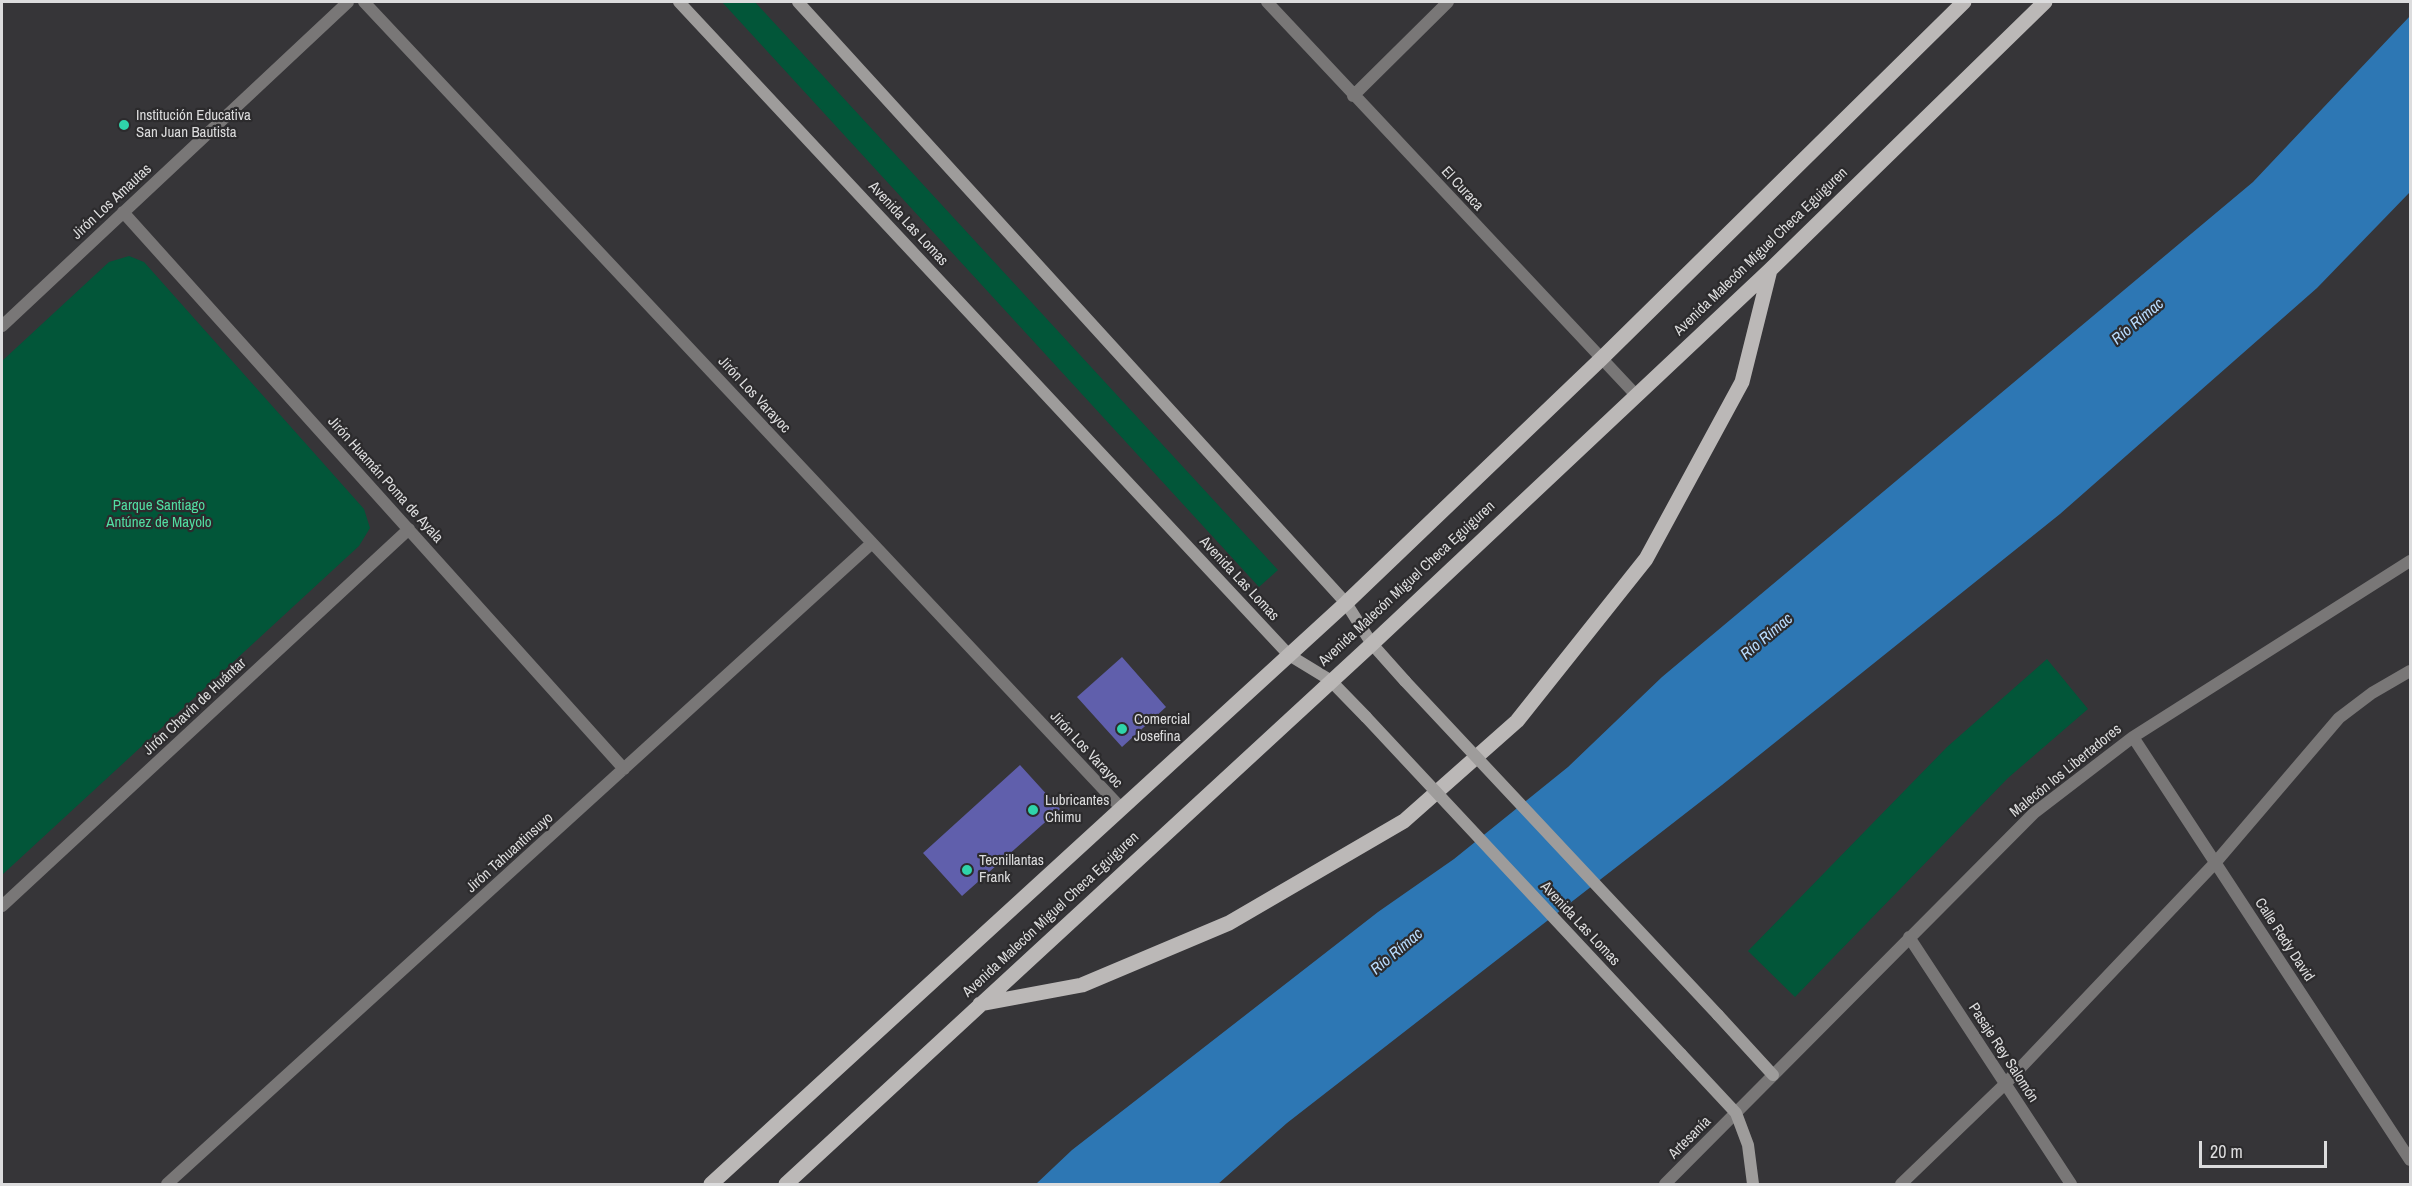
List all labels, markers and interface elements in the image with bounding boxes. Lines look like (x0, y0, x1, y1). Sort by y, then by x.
place label: Institución Educativa San Juan Bautista (136, 107, 251, 142)
marker: Institución Educativa San Juan Bautista (117, 118, 131, 132)
street label: Jirón Los Amautas (68, 160, 156, 244)
street label: El Curaca (1437, 163, 1487, 215)
street label: Avenida Malecón Miguel Checa Eguiguren (1670, 164, 1852, 340)
street label: Avenida Las Lomas (864, 178, 952, 270)
water label: Río Rímac (2108, 295, 2168, 349)
street label: Jirón Los Varayoc (714, 353, 794, 437)
street label: Jirón Huamán Poma de Ayala (323, 413, 447, 547)
park label: Parque Santiago Antúnez de Mayolo (106, 497, 212, 532)
street label: Avenida Malecón Miguel Checa Eguiguren (1315, 498, 1499, 670)
street label: Avenida Las Lomas (1195, 533, 1283, 625)
water label: Río Rímac (1737, 610, 1797, 664)
street label: Jirón Chavín de Huántar (140, 655, 250, 759)
street label: Jirón Los Varayoc (1046, 708, 1126, 792)
place label: Comercial Josefina (1134, 711, 1190, 746)
street label: Malecón los Libertadores (2007, 721, 2125, 821)
marker: Comercial Josefina (1115, 722, 1129, 736)
place label: Lubricantes Chimu (1045, 792, 1109, 827)
marker: Lubricantes Chimu (1026, 803, 1040, 817)
street label: Jirón Tahuantinsuyo (463, 809, 557, 897)
street label: Avenida Malecón Miguel Checa Eguiguren (959, 829, 1143, 1001)
place label: Tecnillantas Frank (979, 852, 1044, 887)
marker: Tecnillantas Frank (960, 863, 974, 877)
street label: Avenida Las Lomas (1536, 878, 1624, 970)
street label: Calle Redy David (2250, 895, 2318, 985)
water label: Río Rímac (1367, 925, 1427, 979)
street label: Pasaje Rey Salomón (1964, 1000, 2042, 1106)
street label: Artesanía (1665, 1113, 1715, 1163)
scale bar (2202, 1129, 2330, 1167)
text: 20 m (2210, 1139, 2243, 1164)

